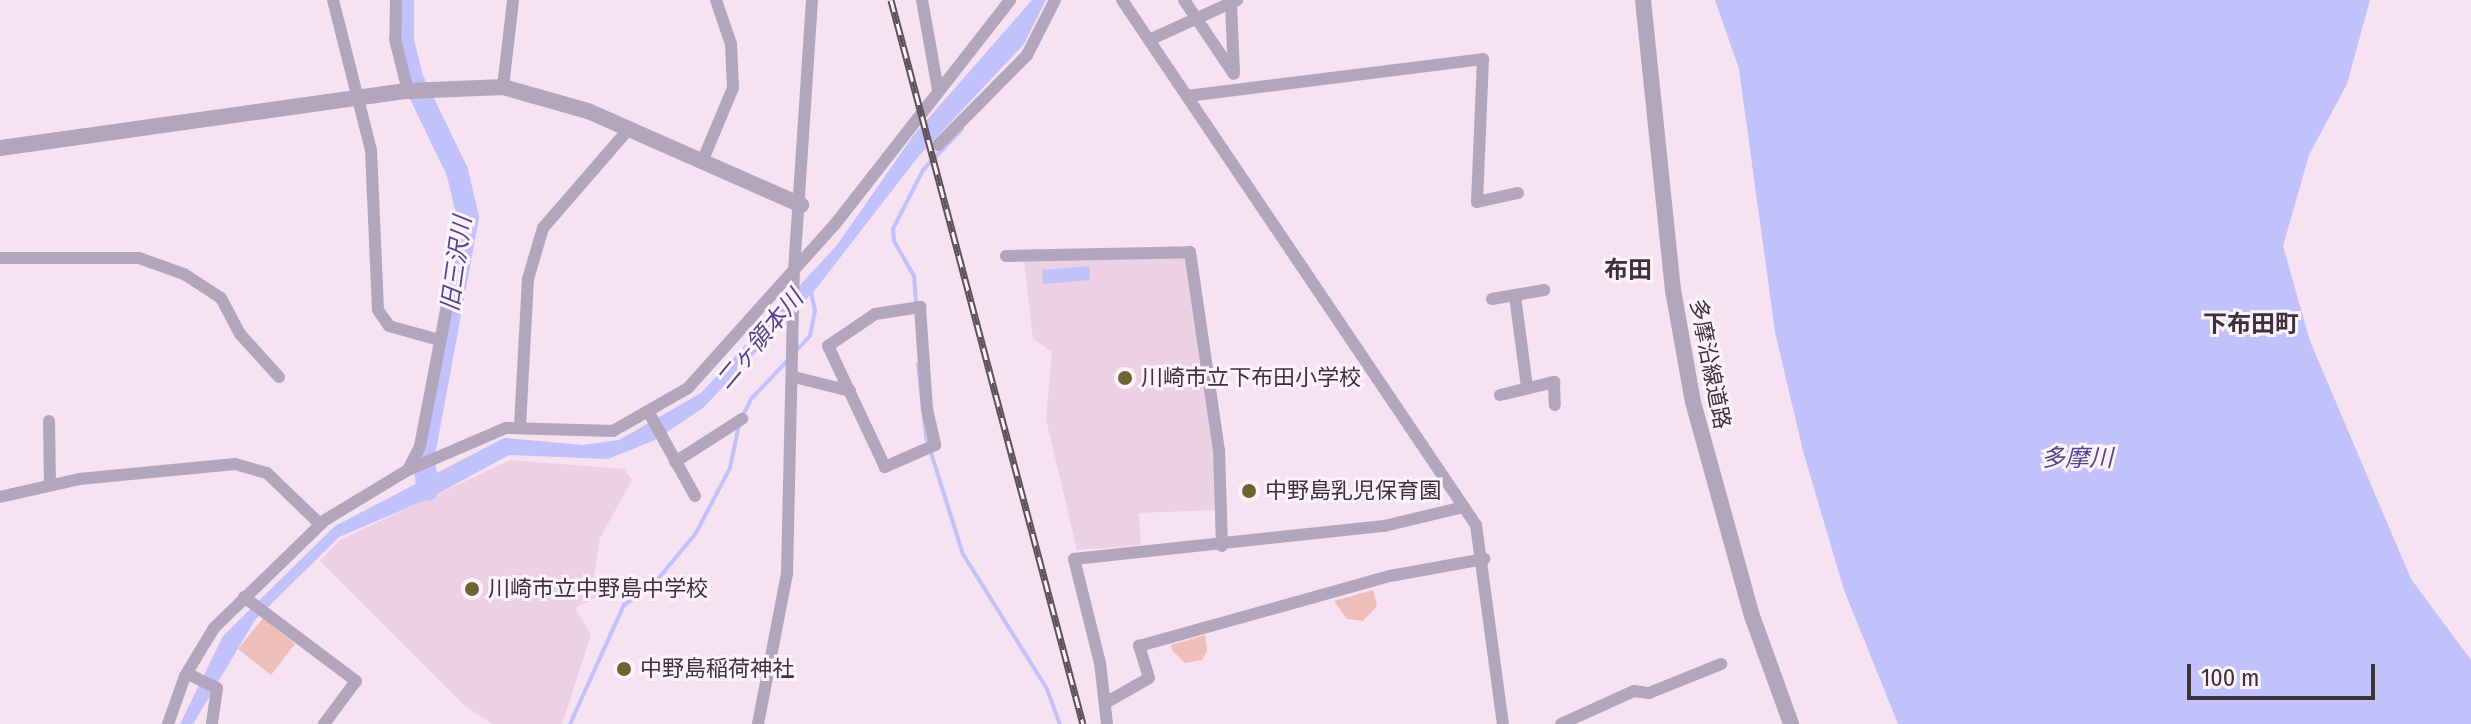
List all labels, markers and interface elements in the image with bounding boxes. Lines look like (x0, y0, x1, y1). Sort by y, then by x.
water label: 旧三沢川 (436, 214, 478, 314)
district label: 布田 (1604, 257, 1652, 285)
water label: 二ヶ領本川 (710, 285, 810, 395)
street label: 多摩沿線道路 (1684, 297, 1736, 431)
district label: 下布田町 (2203, 311, 2299, 339)
place label: 川崎市立下布田小学校 (1141, 365, 1361, 391)
marker: 川崎市立下布田小学校 (1116, 369, 1134, 387)
water label: 多摩川 (2041, 445, 2113, 473)
place label: 中野島乳児保育園 (1265, 478, 1441, 504)
marker: 中野島乳児保育園 (1240, 482, 1258, 500)
place label: 川崎市立中野島中学校 (488, 576, 708, 602)
marker: 川崎市立中野島中学校 (463, 580, 481, 598)
scale bar (2191, 648, 2379, 698)
place label: 中野島稲荷神社 (640, 656, 794, 682)
marker: 中野島稲荷神社 (615, 660, 633, 678)
text: 100 m (2201, 664, 2259, 692)

